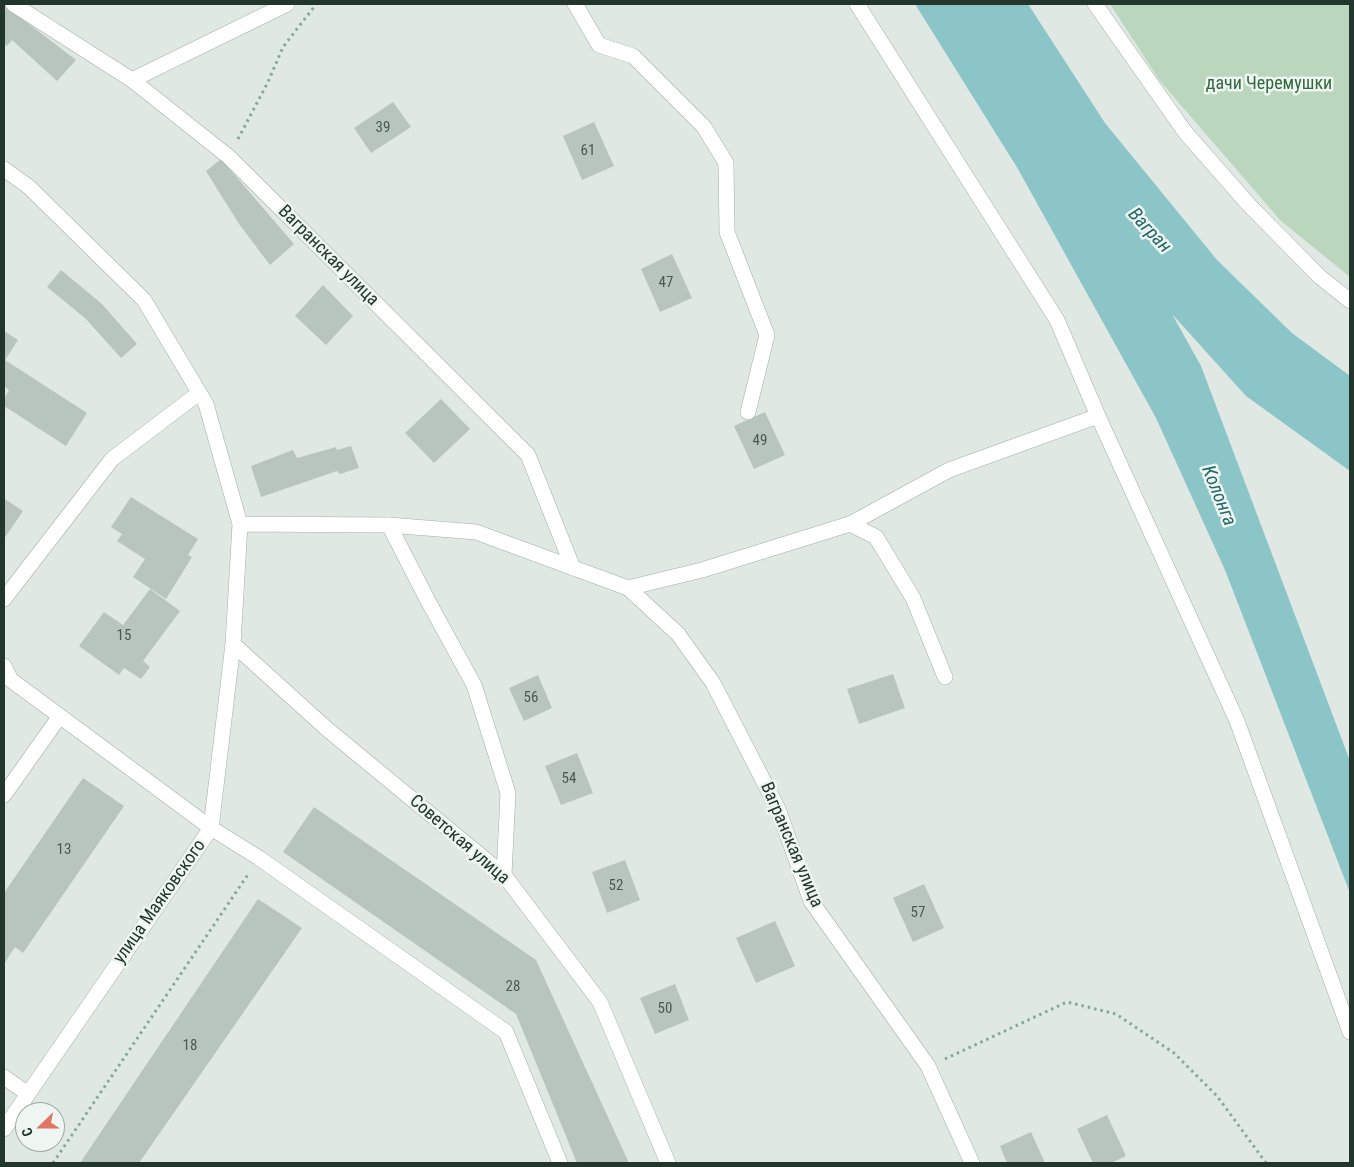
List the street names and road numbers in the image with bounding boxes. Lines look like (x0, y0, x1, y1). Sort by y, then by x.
street label: Вагранская улица (273, 201, 383, 311)
street label: Вагранская улица (755, 779, 827, 911)
street label: Советская улица (405, 791, 513, 889)
street label: улица Маяковского (109, 836, 211, 968)

